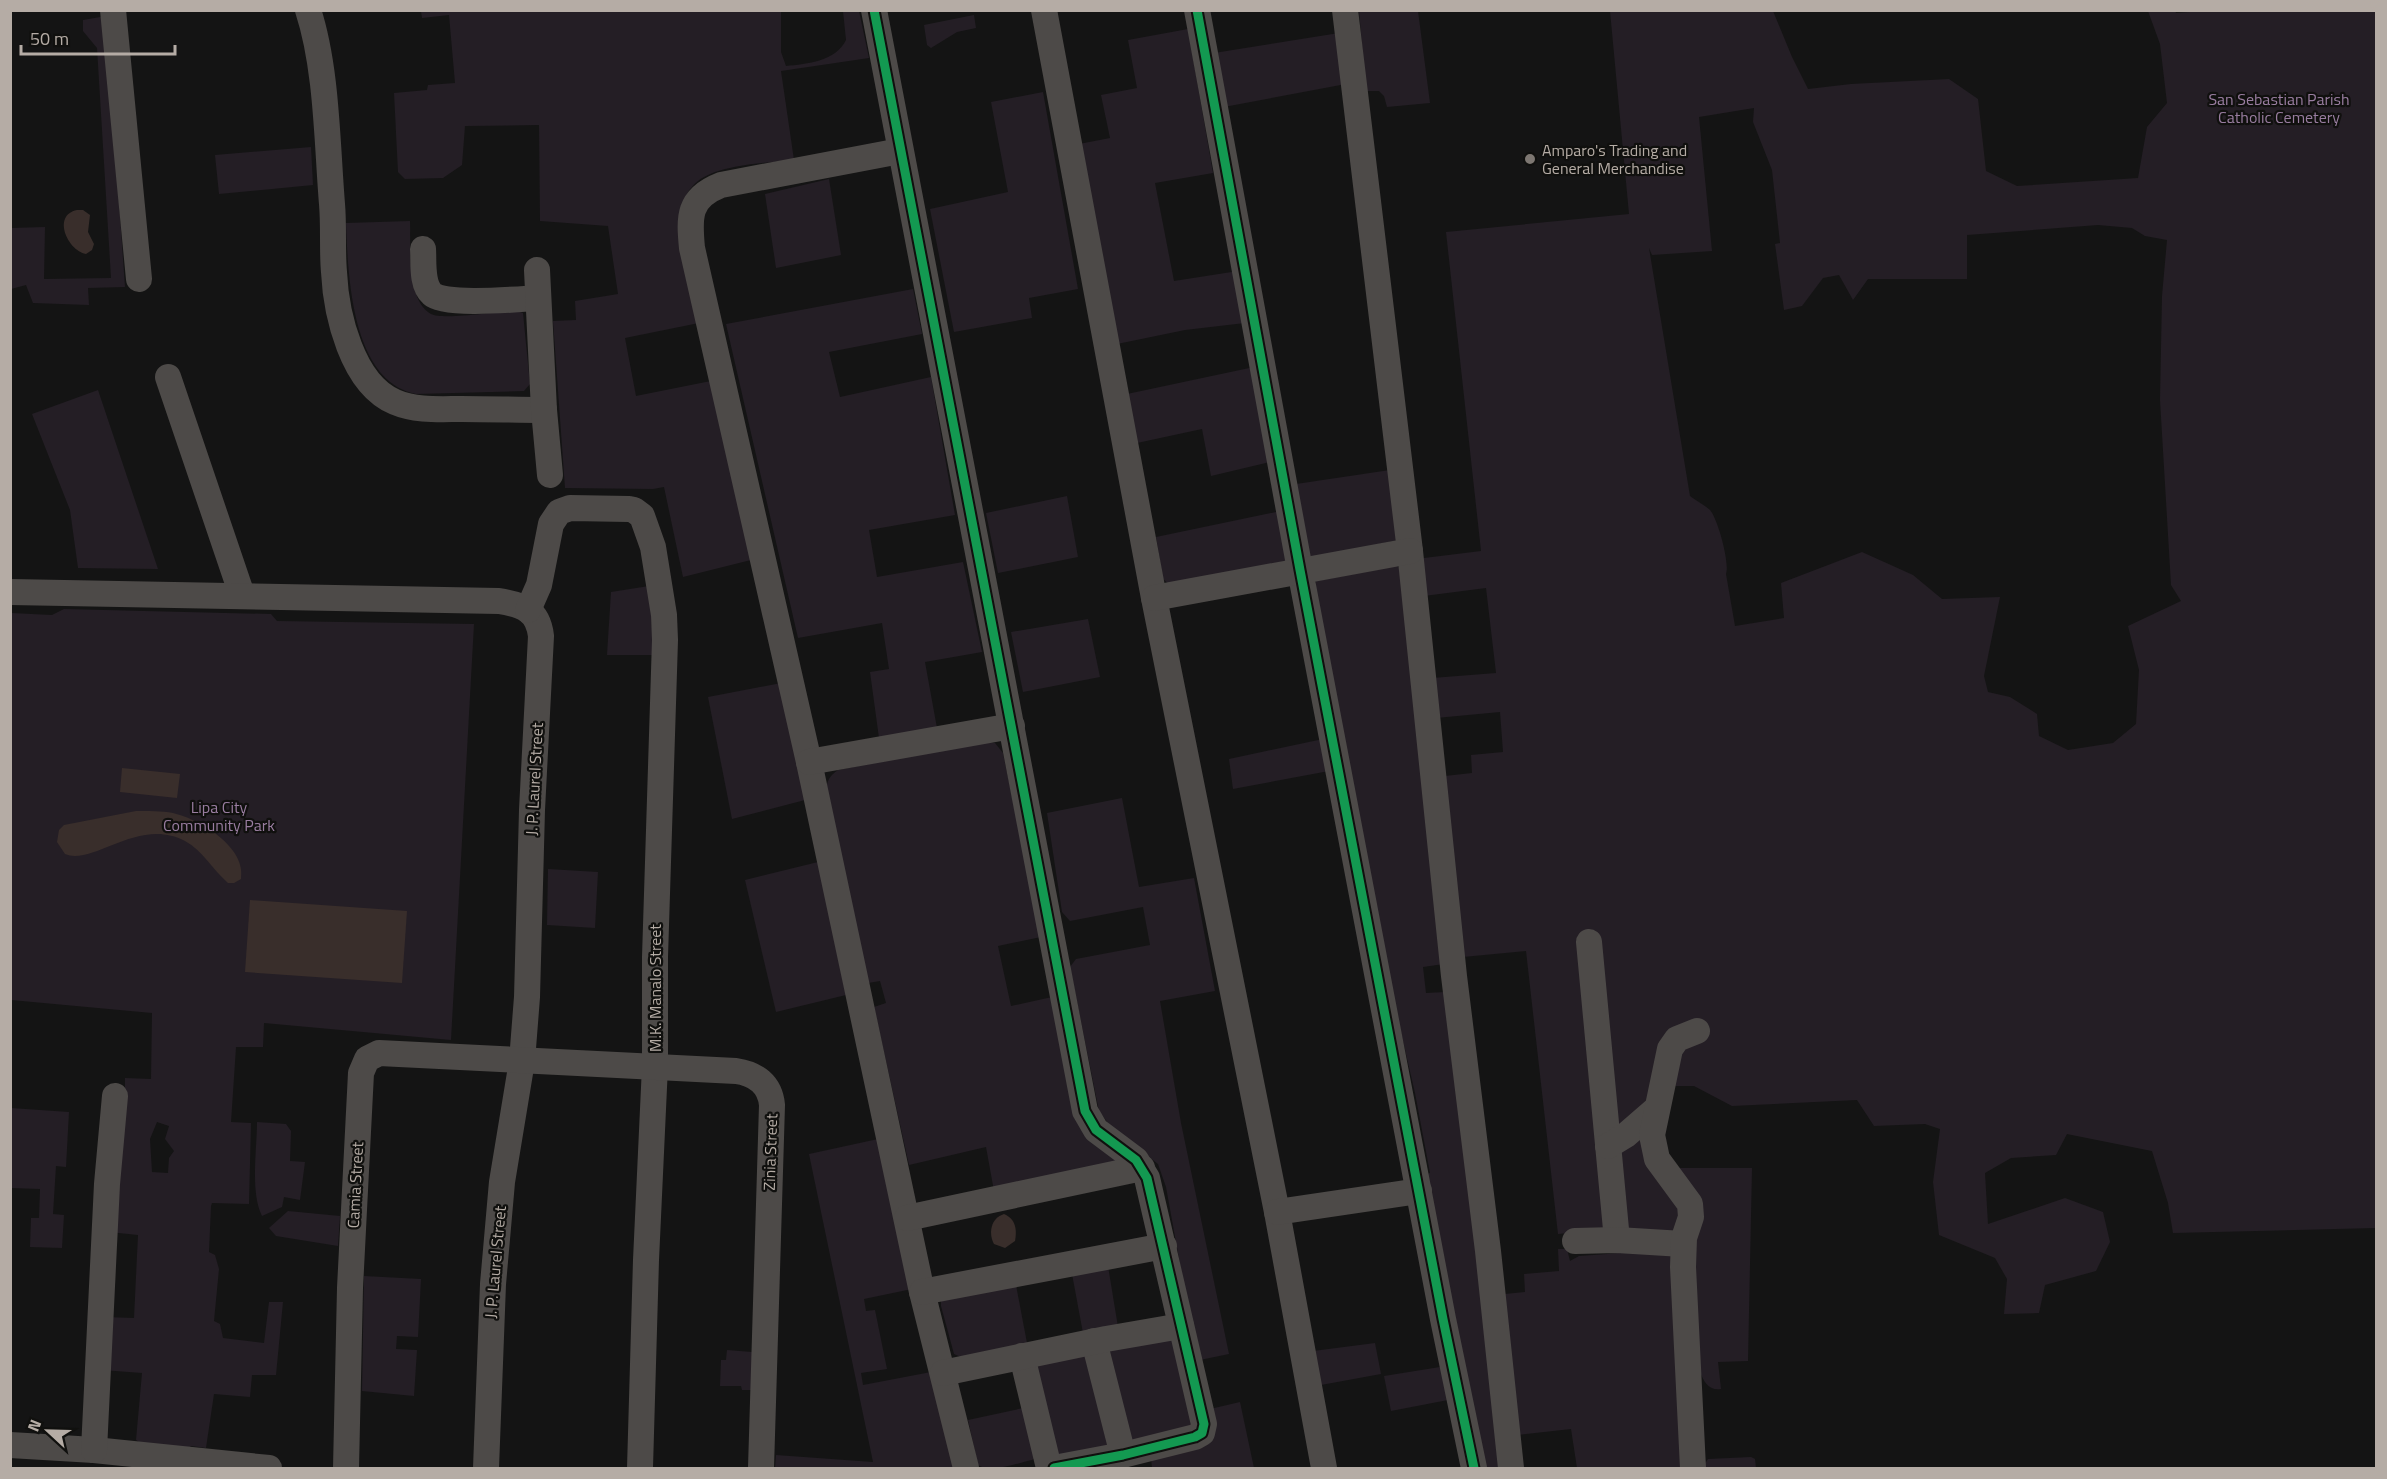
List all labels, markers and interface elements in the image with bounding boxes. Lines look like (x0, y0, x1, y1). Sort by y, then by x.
scale bar (21, 18, 176, 56)
text: 50 m (30, 25, 69, 52)
park label: San Sebastian Parish Catholic Cemetery (2208, 87, 2350, 129)
place label: Amparo's Trading and General Merchandise (1542, 138, 1687, 180)
marker: Amparo's Trading and General Merchandise (1523, 152, 1537, 166)
street label: J. P. Laurel Street (519, 722, 549, 836)
park label: Lipa City Community Park (163, 795, 275, 837)
street label: M.K. Manalo Street (643, 924, 667, 1052)
street label: Zinia Street (757, 1113, 783, 1191)
street label: Camia Street (341, 1141, 369, 1229)
street label: J. P. Laurel Street (478, 1204, 512, 1319)
north arrow (18, 1401, 78, 1461)
text: N (21, 1416, 47, 1435)

